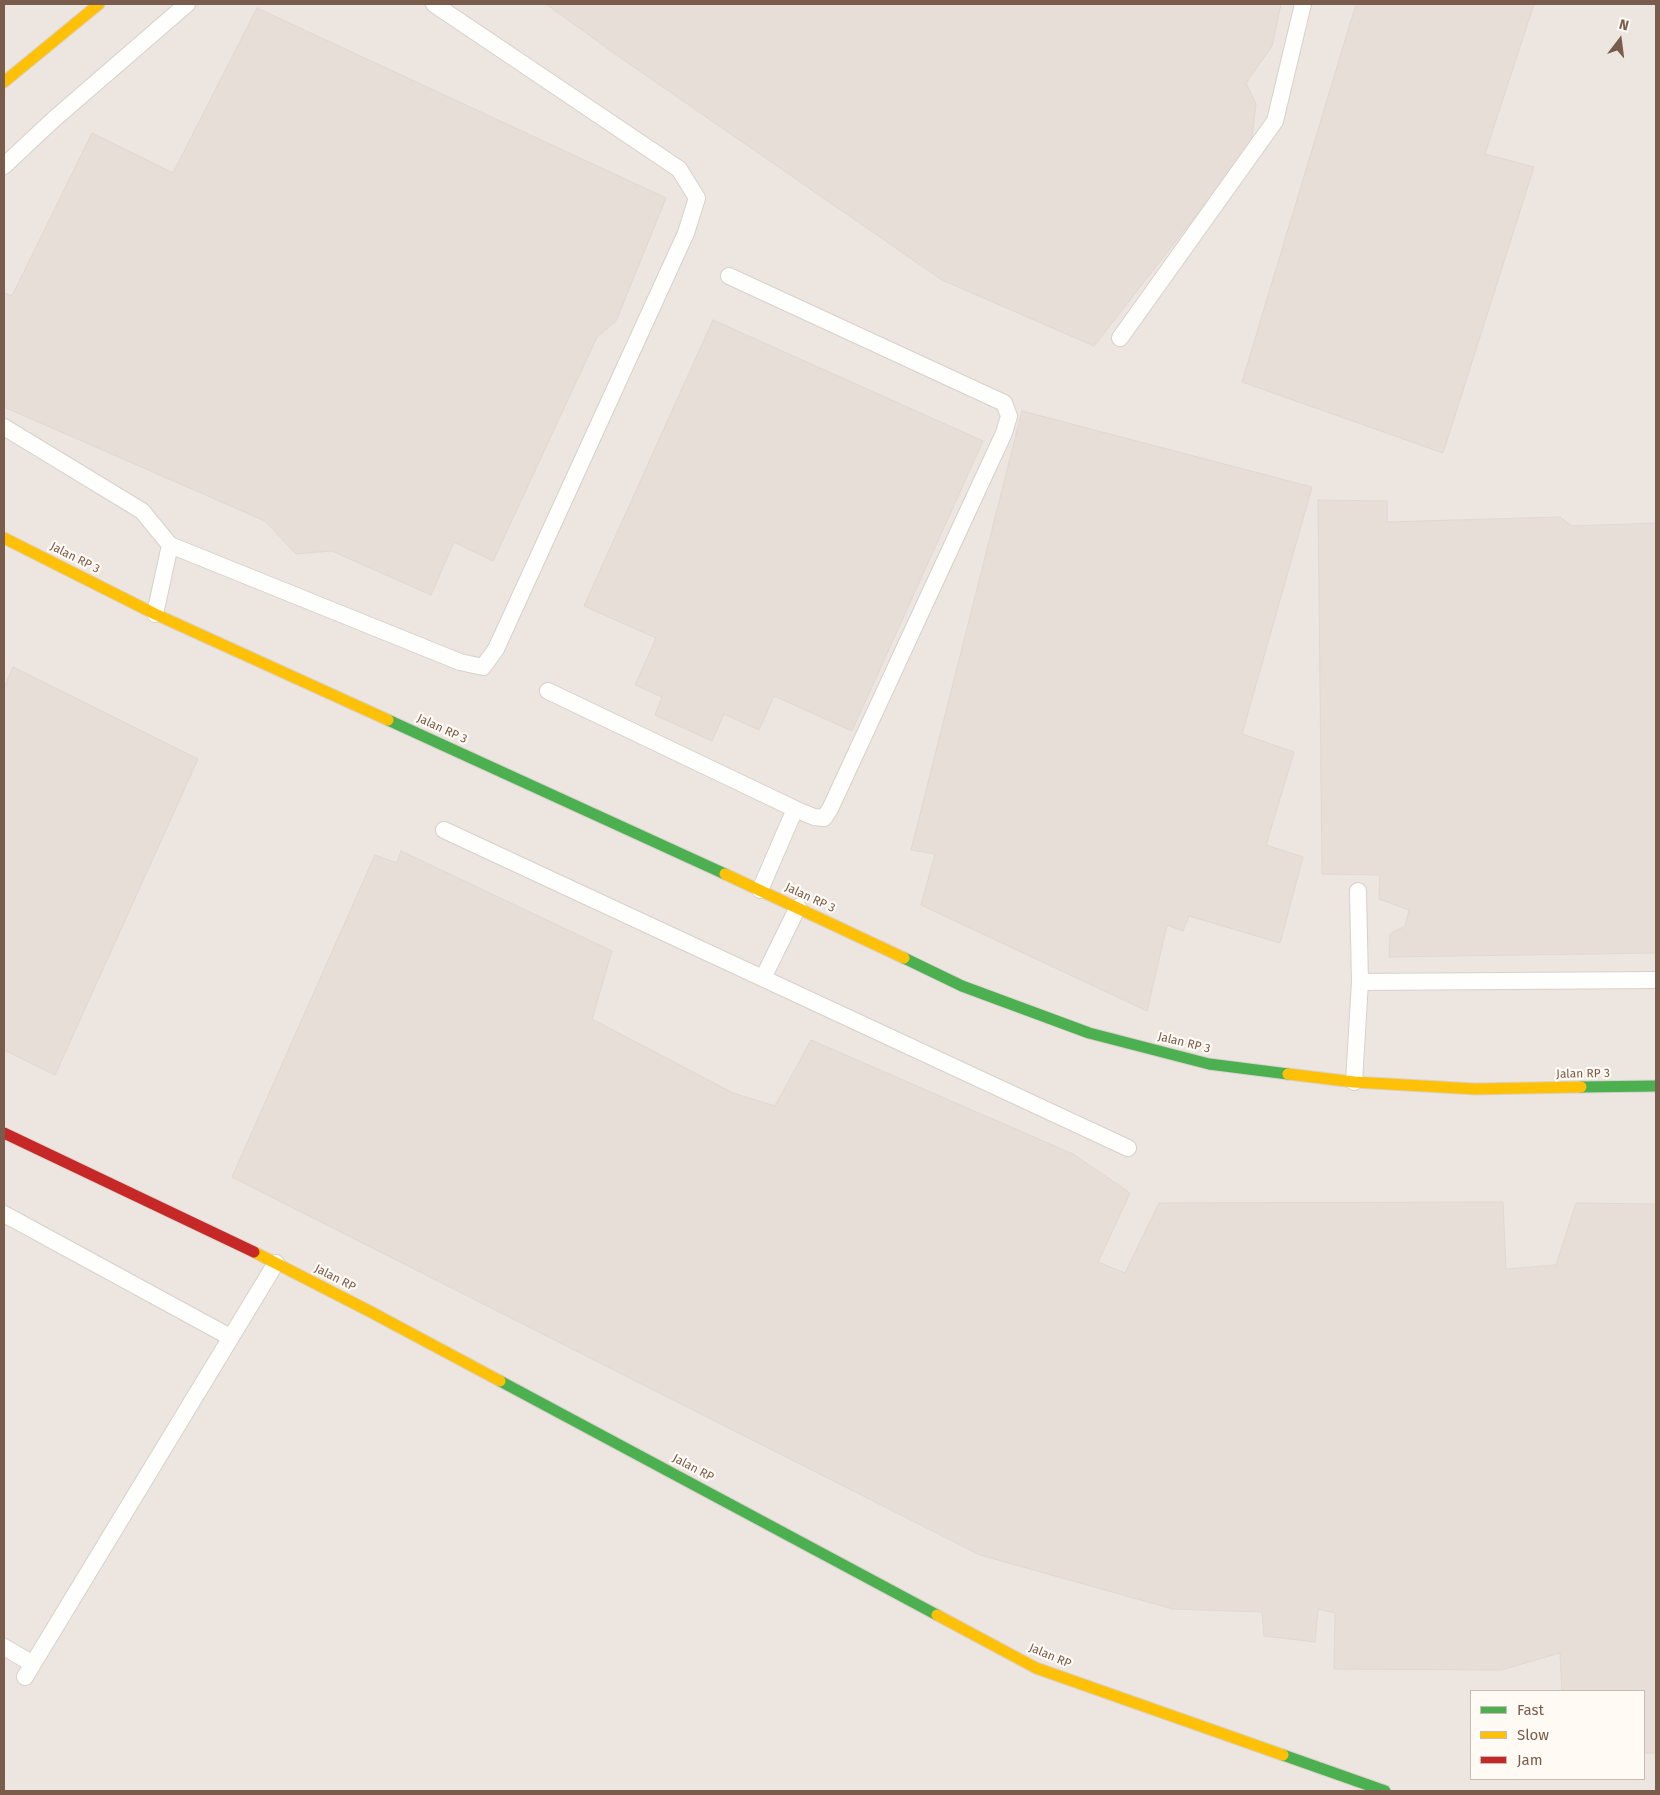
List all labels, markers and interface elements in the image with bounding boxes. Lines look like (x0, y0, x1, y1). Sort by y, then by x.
north arrow (1595, 15, 1645, 65)
text: N (1617, 16, 1631, 34)
street label: Jalan RP 3 (48, 539, 102, 577)
street label: Jalan RP 3 (415, 711, 469, 747)
street label: Jalan RP 3 (783, 880, 837, 916)
street label: Jalan RP 3 (1156, 1030, 1212, 1056)
street label: Jalan RP 3 (1556, 1066, 1610, 1082)
street label: Jalan RP (312, 1261, 358, 1295)
street label: Jalan RP (670, 1451, 716, 1485)
street label: Jalan RP (1027, 1641, 1073, 1671)
legend (1470, 1690, 1645, 1780)
text: Fast (1517, 1701, 1544, 1719)
text: Slow (1517, 1726, 1549, 1744)
text: Jam (1517, 1751, 1543, 1769)

